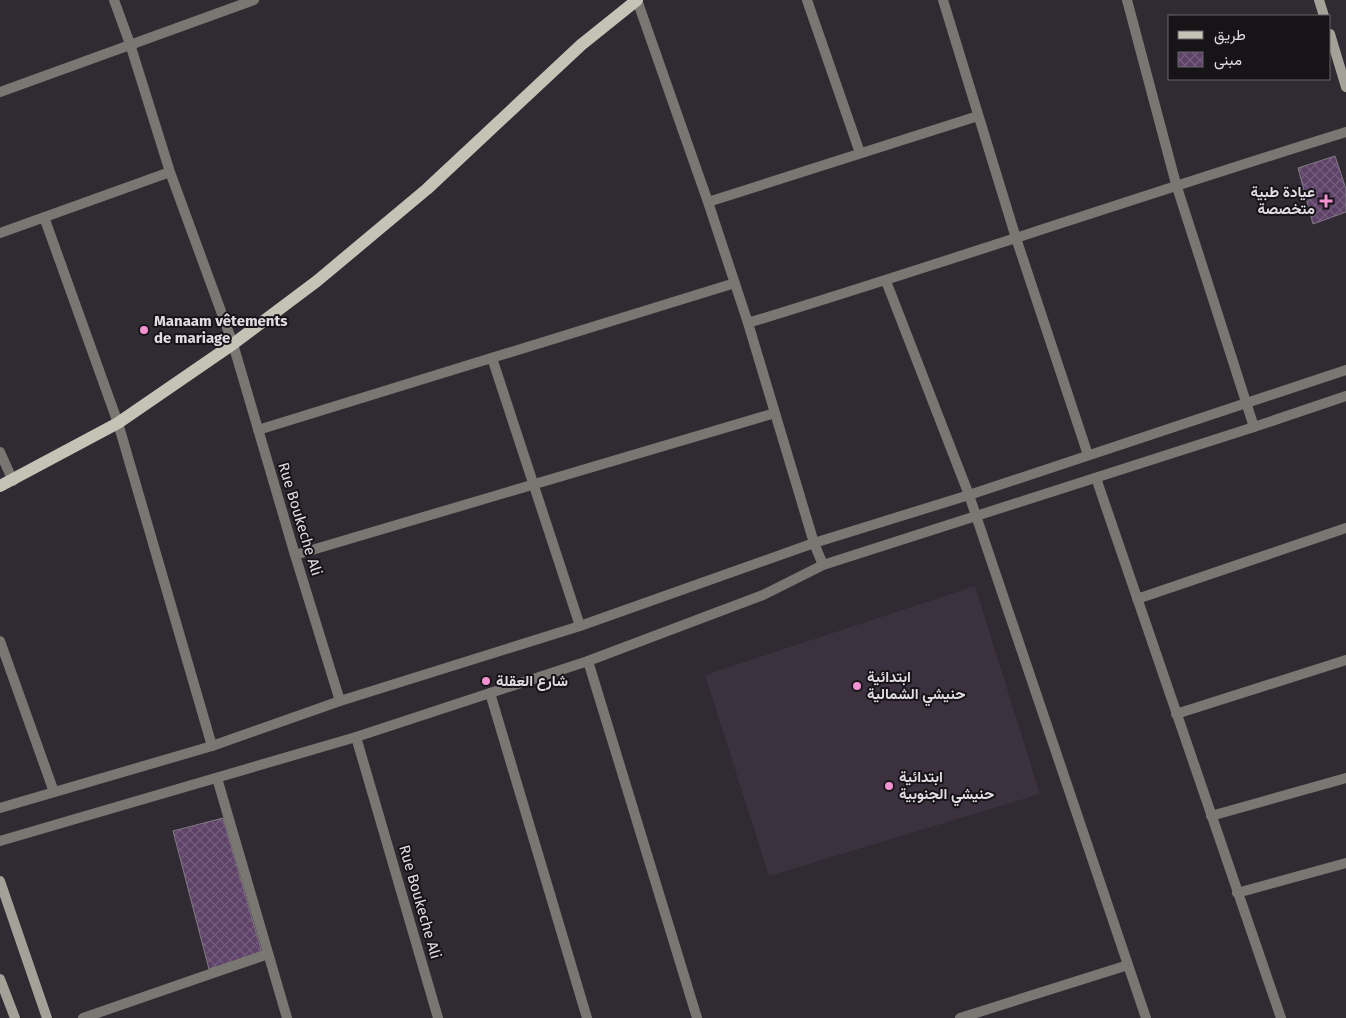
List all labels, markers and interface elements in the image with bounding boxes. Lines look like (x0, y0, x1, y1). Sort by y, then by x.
legend (1168, 15, 1331, 80)
text: طريق (1214, 26, 1246, 45)
text: مبنى (1214, 51, 1242, 70)
place label: عيادة طبية متخصصة (1251, 183, 1315, 218)
marker: عيادة طبية متخصصة (1319, 194, 1333, 208)
place label: Manaam vêtements de mariage (154, 312, 288, 347)
marker: Manaam vêtements de mariage (138, 324, 150, 336)
street label: Rue Boukeche Ali (274, 460, 326, 578)
place label: ابتدائية حنيشي الشمالية (867, 668, 966, 707)
place label: شارع العقلة (496, 672, 568, 691)
marker: شارع العقلة (480, 675, 492, 687)
marker: ابتدائية حنيشي الشمالية (851, 680, 863, 692)
place label: ابتدائية حنيشي الجنوبية (899, 768, 994, 807)
marker: ابتدائية حنيشي الجنوبية (883, 780, 895, 792)
street label: Rue Boukeche Ali (395, 843, 445, 961)

